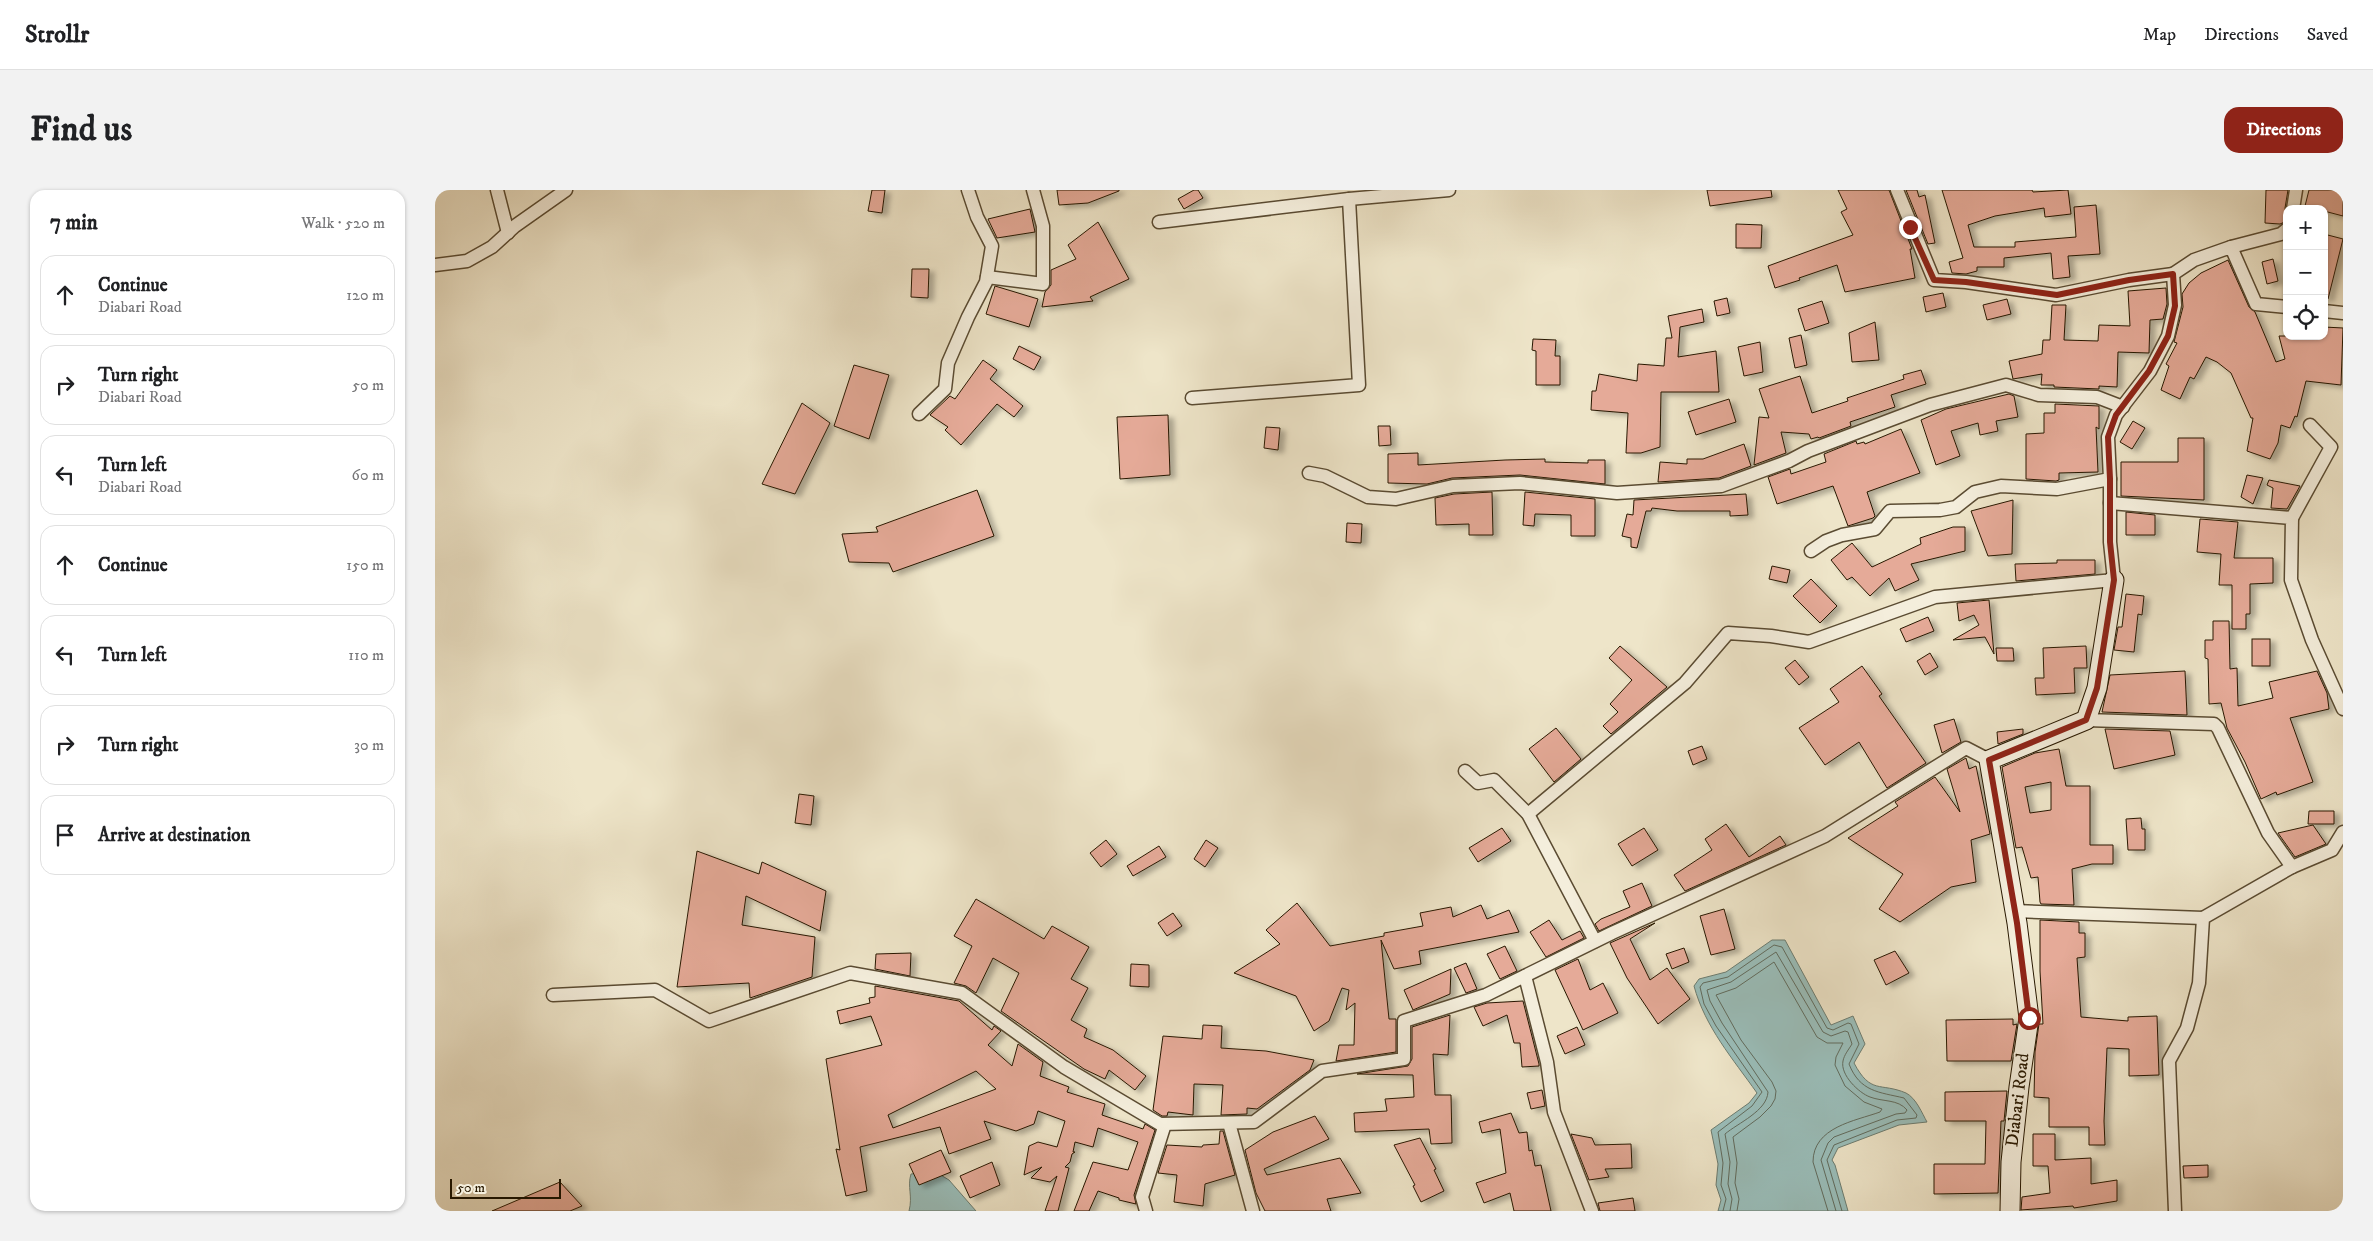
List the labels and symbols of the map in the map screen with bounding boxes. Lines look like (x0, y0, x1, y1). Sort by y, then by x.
route end (1899, 216, 1922, 239)
route start (2018, 1007, 2041, 1030)
street label: Diabari Road (2001, 1052, 2035, 1148)
scale bar (450, 1176, 561, 1199)

